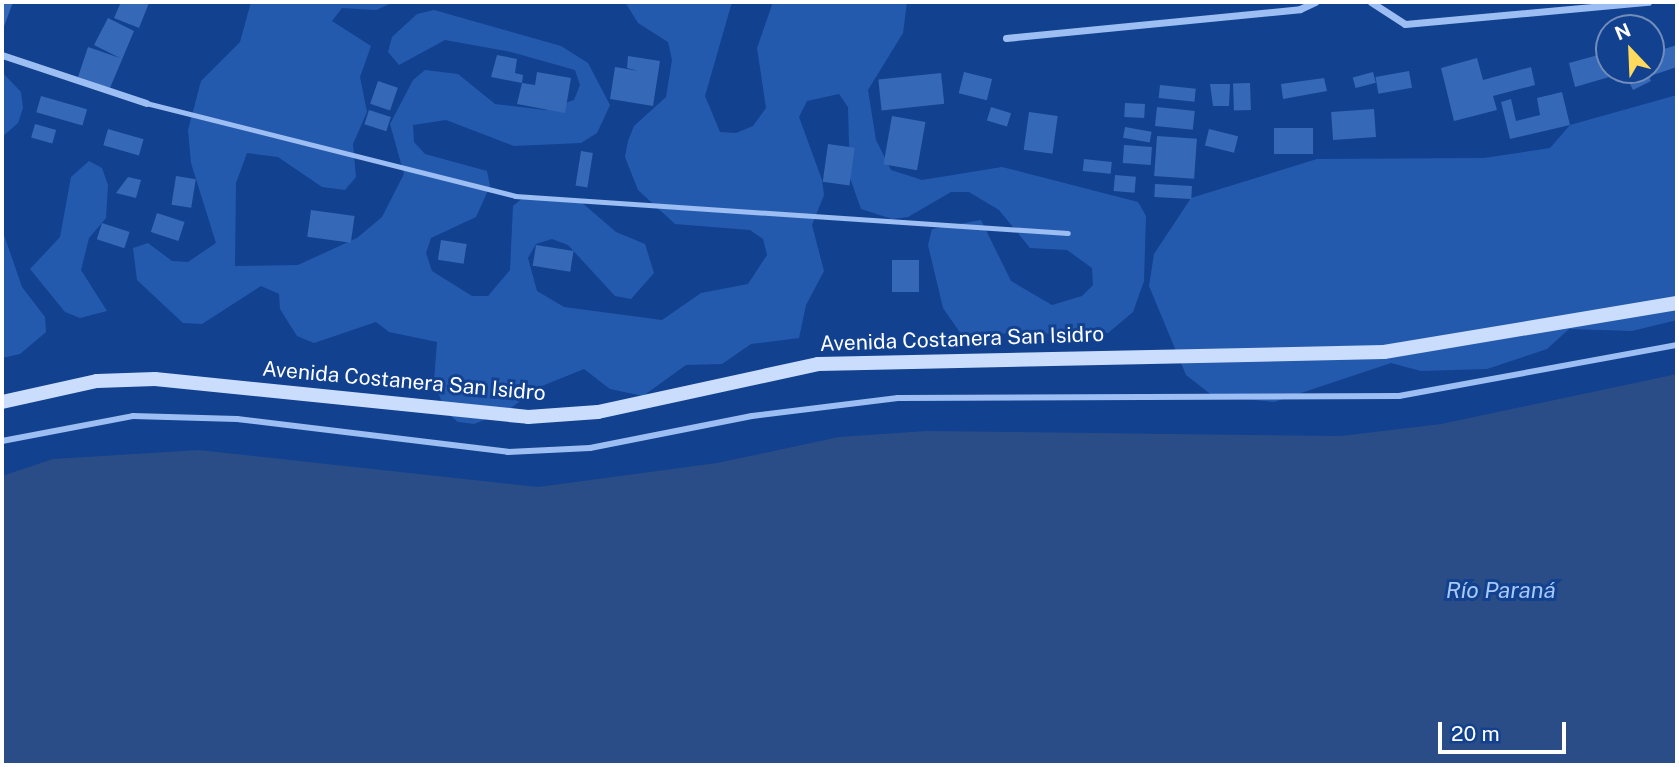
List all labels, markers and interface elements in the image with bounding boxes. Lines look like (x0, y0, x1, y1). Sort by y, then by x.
north arrow (1595, 14, 1665, 84)
text: N (1611, 18, 1634, 45)
street label: Avenida Costanera San Isidro (819, 321, 1105, 357)
street label: Avenida Costanera San Isidro (261, 356, 547, 406)
water label: Río Paraná (1446, 576, 1556, 604)
scale bar (1441, 708, 1569, 752)
text: 20 m (1451, 721, 1500, 746)

